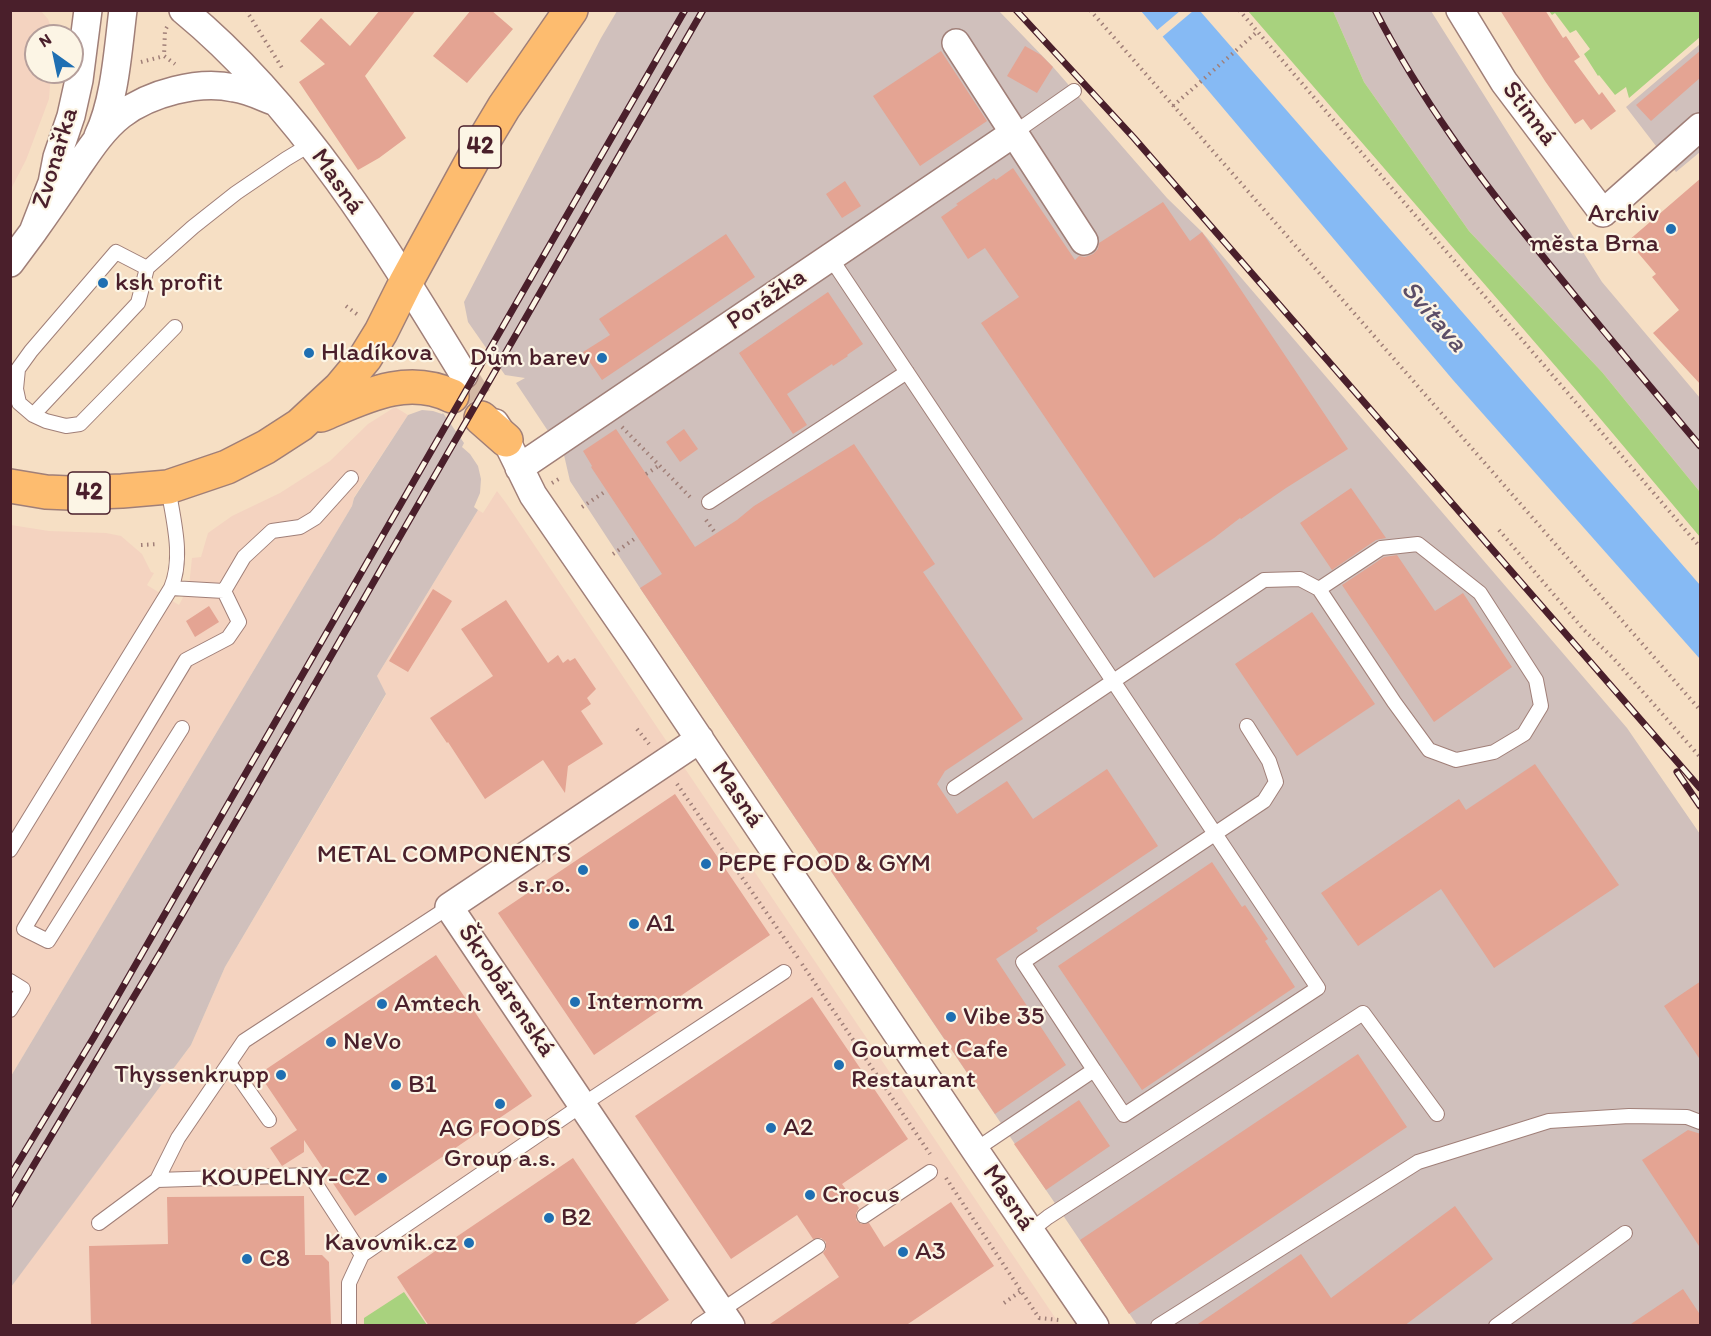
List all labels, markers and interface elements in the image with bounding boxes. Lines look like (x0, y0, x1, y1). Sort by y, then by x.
north arrow (24, 24, 84, 84)
text: N (35, 29, 55, 51)
street label: Stinná (1495, 75, 1563, 153)
street label: Zvonařka (26, 104, 86, 212)
road number: 42 (459, 126, 501, 168)
street label: Masná (303, 143, 371, 221)
place label: Archiv města Brna (1529, 198, 1659, 260)
marker: Archiv města Brna (1664, 222, 1678, 236)
street label: Porážka (721, 262, 813, 338)
place label: ksh profit (115, 267, 223, 299)
water label: Svitava (1393, 274, 1473, 360)
marker: ksh profit (96, 276, 110, 290)
place label: Hladíkova (321, 337, 433, 369)
place label: Dům barev (469, 342, 590, 374)
marker: Hladíkova (302, 346, 316, 360)
marker: Dům barev (595, 351, 609, 365)
road number: 42 (68, 472, 110, 514)
street label: Masná (704, 756, 770, 834)
place label: METAL COMPONENTS s.r.o. (317, 839, 571, 900)
place label: PEPE FOOD & GYM (718, 848, 931, 880)
marker: PEPE FOOD & GYM (699, 857, 713, 871)
marker: METAL COMPONENTS s.r.o. (576, 863, 590, 877)
place label: A1 (646, 908, 675, 940)
marker: A1 (627, 917, 641, 931)
street label: Škrobárenská (450, 919, 562, 1063)
place label: Internorm (587, 986, 703, 1018)
place label: Amtech (394, 988, 481, 1020)
marker: Internorm (568, 995, 582, 1009)
marker: Amtech (375, 997, 389, 1011)
place label: Vibe 35 (963, 1001, 1045, 1033)
marker: Vibe 35 (944, 1010, 958, 1024)
place label: NeVo (343, 1026, 401, 1058)
place label: Gourmet Cafe Restaurant (851, 1034, 1008, 1096)
marker: NeVo (324, 1035, 338, 1049)
marker: Gourmet Cafe Restaurant (832, 1058, 846, 1072)
place label: Thyssenkrupp (114, 1059, 269, 1091)
marker: Thyssenkrupp (274, 1068, 288, 1082)
place label: B1 (408, 1069, 437, 1101)
marker: B1 (389, 1078, 403, 1092)
marker: AG FOODS Group a.s. (493, 1097, 507, 1111)
place label: A2 (783, 1112, 813, 1144)
place label: AG FOODS Group a.s. (439, 1113, 561, 1174)
marker: A2 (764, 1121, 778, 1135)
street label: Masná (975, 1159, 1041, 1237)
place label: KOUPELNY-CZ (201, 1162, 370, 1194)
marker: KOUPELNY-CZ (375, 1171, 389, 1185)
place label: Crocus (822, 1179, 900, 1211)
marker: Crocus (803, 1188, 817, 1202)
place label: B2 (561, 1202, 591, 1234)
marker: B2 (542, 1211, 556, 1225)
place label: Kavovnik.cz (325, 1227, 457, 1259)
marker: Kavovnik.cz (462, 1236, 476, 1250)
place label: A3 (915, 1236, 946, 1268)
place label: C8 (259, 1243, 290, 1275)
marker: A3 (896, 1245, 910, 1259)
marker: C8 (240, 1252, 254, 1266)

